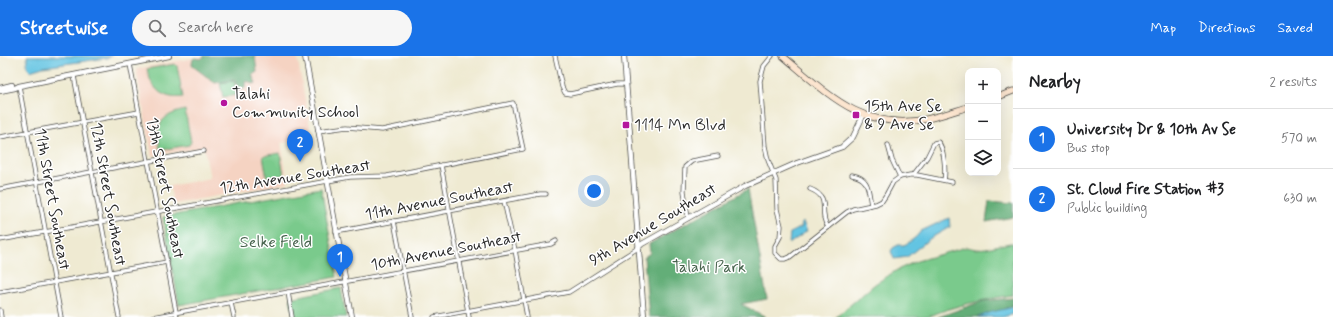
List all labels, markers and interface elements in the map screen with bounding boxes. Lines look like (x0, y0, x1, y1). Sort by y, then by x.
search box (132, 10, 412, 46)
text: Streetwise (20, 16, 108, 41)
icon: search (146, 17, 168, 39)
text: Search here (178, 18, 254, 38)
text: Map (1150, 19, 1176, 37)
text: Directions (1198, 19, 1256, 37)
text: Saved (1278, 19, 1313, 37)
map controls (965, 68, 1001, 176)
button: + (965, 68, 1001, 104)
text: Nearby (1029, 71, 1081, 93)
text: 2 results (1270, 74, 1317, 91)
place label: Talahi Community School (232, 84, 359, 123)
place label: 15th Ave Se & 9 Ave Se (864, 96, 942, 135)
marker: Talahi Community School (219, 98, 229, 108)
button: − (965, 104, 1001, 140)
marker: 15th Ave Se & 9 Ave Se (851, 110, 861, 120)
street label: 13th Street Southeast (141, 115, 189, 261)
place label: 1114 Mn Blvd (634, 115, 726, 136)
marker: 1114 Mn Blvd (621, 120, 631, 130)
text: University Dr & 10th Av Se (1067, 120, 1236, 140)
street label: 12th Street Southeast (85, 121, 131, 267)
street label: 11th Street Southeast (29, 126, 75, 272)
pin: 2 (287, 129, 313, 162)
text: 1 (1039, 130, 1045, 147)
text: 570 m (1281, 130, 1317, 147)
button: layers (965, 140, 1001, 176)
text: Bus stop (1067, 140, 1110, 157)
street label: 12th Avenue Southeast (218, 155, 372, 199)
street label: 11th Avenue Southeast (363, 176, 515, 226)
street label: 9th Avenue Southeast (586, 179, 720, 271)
text: St. Cloud Fire Station #3 (1067, 180, 1224, 200)
your location (584, 181, 604, 201)
text: 2 (1039, 190, 1045, 207)
text: 630 m (1283, 190, 1317, 207)
text: Public building (1067, 200, 1147, 217)
street label: 10th Avenue Southeast (369, 226, 523, 276)
park label: Selke Field (240, 232, 312, 253)
pin: 1 (327, 244, 353, 277)
park label: Talahi Park (672, 257, 746, 278)

